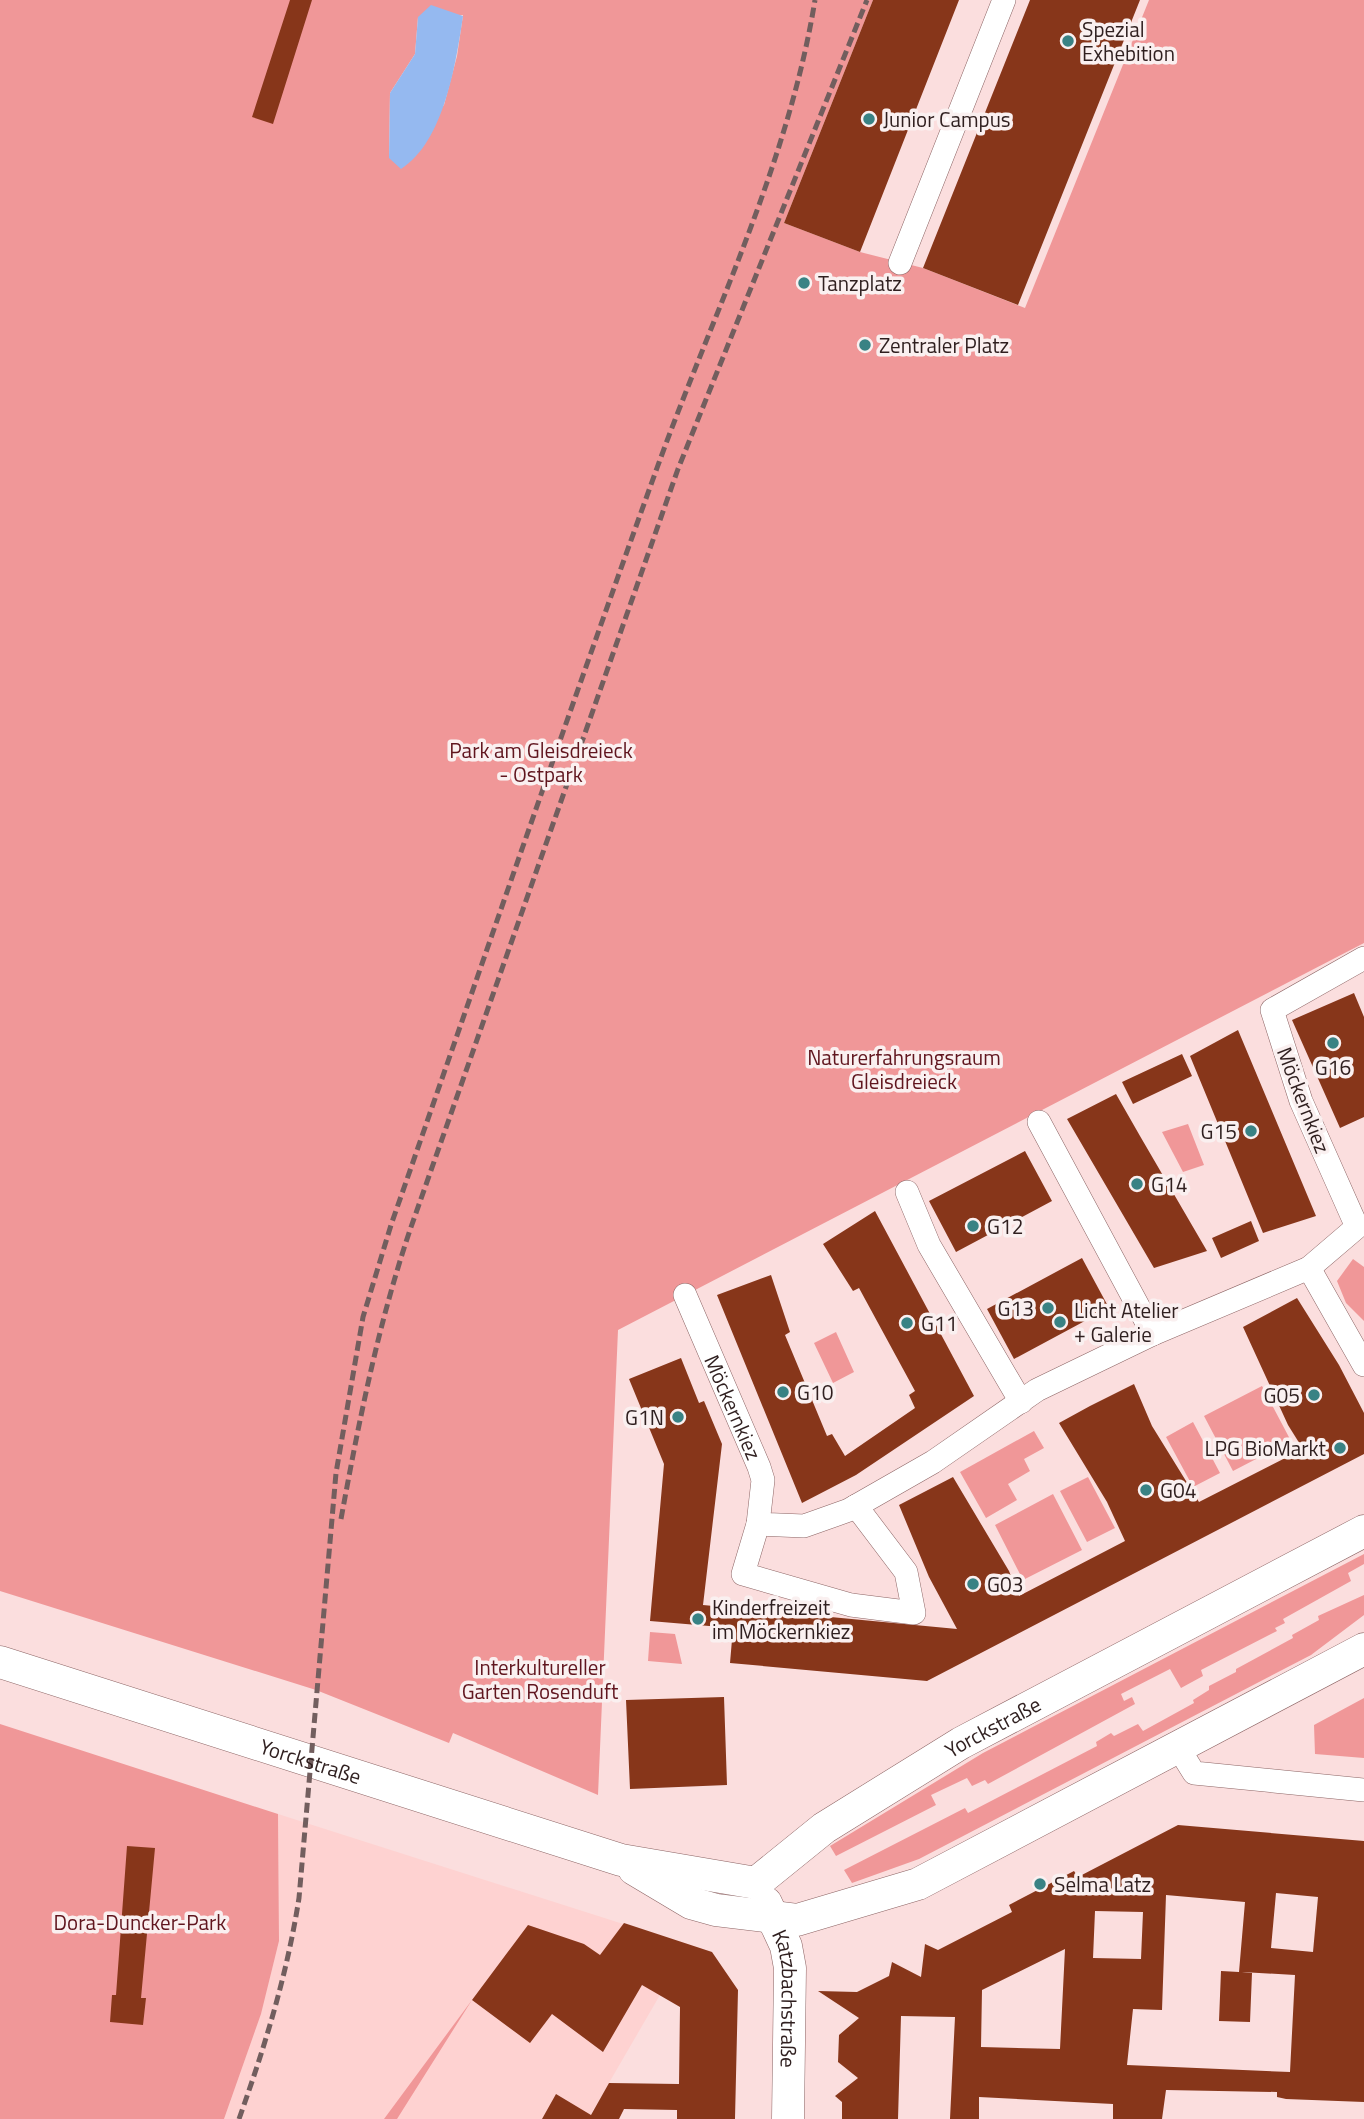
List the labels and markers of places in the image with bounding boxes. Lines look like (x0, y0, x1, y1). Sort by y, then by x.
place label: Spezial Exhebition (1082, 13, 1175, 69)
marker: Spezial Exhebition (1060, 33, 1076, 49)
place label: Junior Campus (883, 103, 1011, 135)
marker: Junior Campus (861, 111, 877, 127)
place label: Tanzplatz (818, 267, 902, 299)
marker: Tanzplatz (796, 275, 812, 291)
place label: Zentraler Platz (879, 329, 1009, 361)
marker: Zentraler Platz (857, 337, 873, 353)
marker: G16 (1325, 1035, 1341, 1051)
place label: G16 (1315, 1051, 1351, 1083)
place label: G15 (1201, 1115, 1237, 1147)
marker: G15 (1243, 1123, 1259, 1139)
place label: G14 (1151, 1168, 1187, 1200)
marker: G14 (1129, 1176, 1145, 1192)
place label: G12 (987, 1210, 1023, 1242)
marker: G12 (965, 1218, 981, 1234)
place label: G13 (998, 1292, 1034, 1324)
place label: Licht Atelier + Galerie (1074, 1294, 1179, 1350)
marker: G13 (1040, 1300, 1056, 1316)
place label: G11 (921, 1307, 957, 1339)
marker: Licht Atelier + Galerie (1052, 1314, 1068, 1330)
marker: G11 (899, 1315, 915, 1331)
place label: G10 (797, 1376, 833, 1408)
place label: G05 (1264, 1379, 1300, 1411)
marker: G10 (775, 1384, 791, 1400)
marker: G05 (1306, 1387, 1322, 1403)
place label: G1N (625, 1401, 664, 1433)
marker: G1N (670, 1409, 686, 1425)
place label: LPG BioMarkt (1205, 1432, 1327, 1464)
marker: LPG BioMarkt (1332, 1440, 1348, 1456)
place label: G04 (1160, 1474, 1196, 1506)
marker: G04 (1138, 1482, 1154, 1498)
place label: G03 (987, 1568, 1023, 1600)
marker: G03 (965, 1576, 981, 1592)
place label: Kinderfreizeit im Möckernkiez (712, 1591, 850, 1647)
marker: Kinderfreizeit im Möckernkiez (690, 1611, 706, 1627)
place label: Selma Latz (1054, 1868, 1151, 1900)
marker: Selma Latz (1032, 1876, 1048, 1892)

